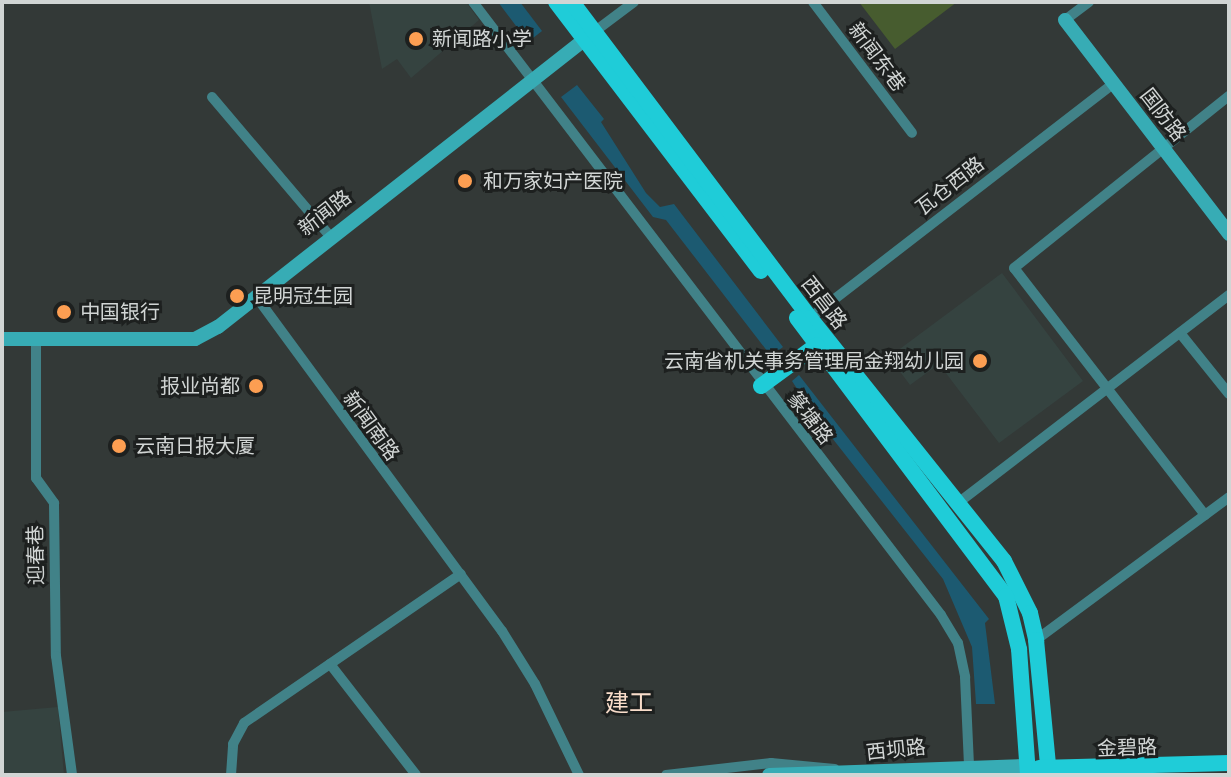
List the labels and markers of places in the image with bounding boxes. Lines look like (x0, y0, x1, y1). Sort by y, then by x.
place label: 新闻路小学 (432, 27, 532, 51)
marker: 新闻路小学 (407, 30, 425, 48)
place label: 和万家妇产医院 (483, 169, 623, 193)
marker: 和万家妇产医院 (454, 170, 476, 192)
place label: 昆明冠生园 (253, 284, 353, 308)
marker: 昆明冠生园 (228, 287, 246, 305)
place label: 中国银行 (80, 300, 160, 324)
marker: 中国银行 (55, 303, 73, 321)
place label: 云南省机关事务管理局金翔幼儿园 (664, 349, 964, 373)
marker: 云南省机关事务管理局金翔幼儿园 (971, 352, 989, 370)
place label: 报业尚都 (160, 374, 240, 398)
marker: 报业尚都 (247, 377, 265, 395)
place label: 云南日报大厦 (135, 434, 255, 458)
marker: 云南日报大厦 (110, 437, 128, 455)

